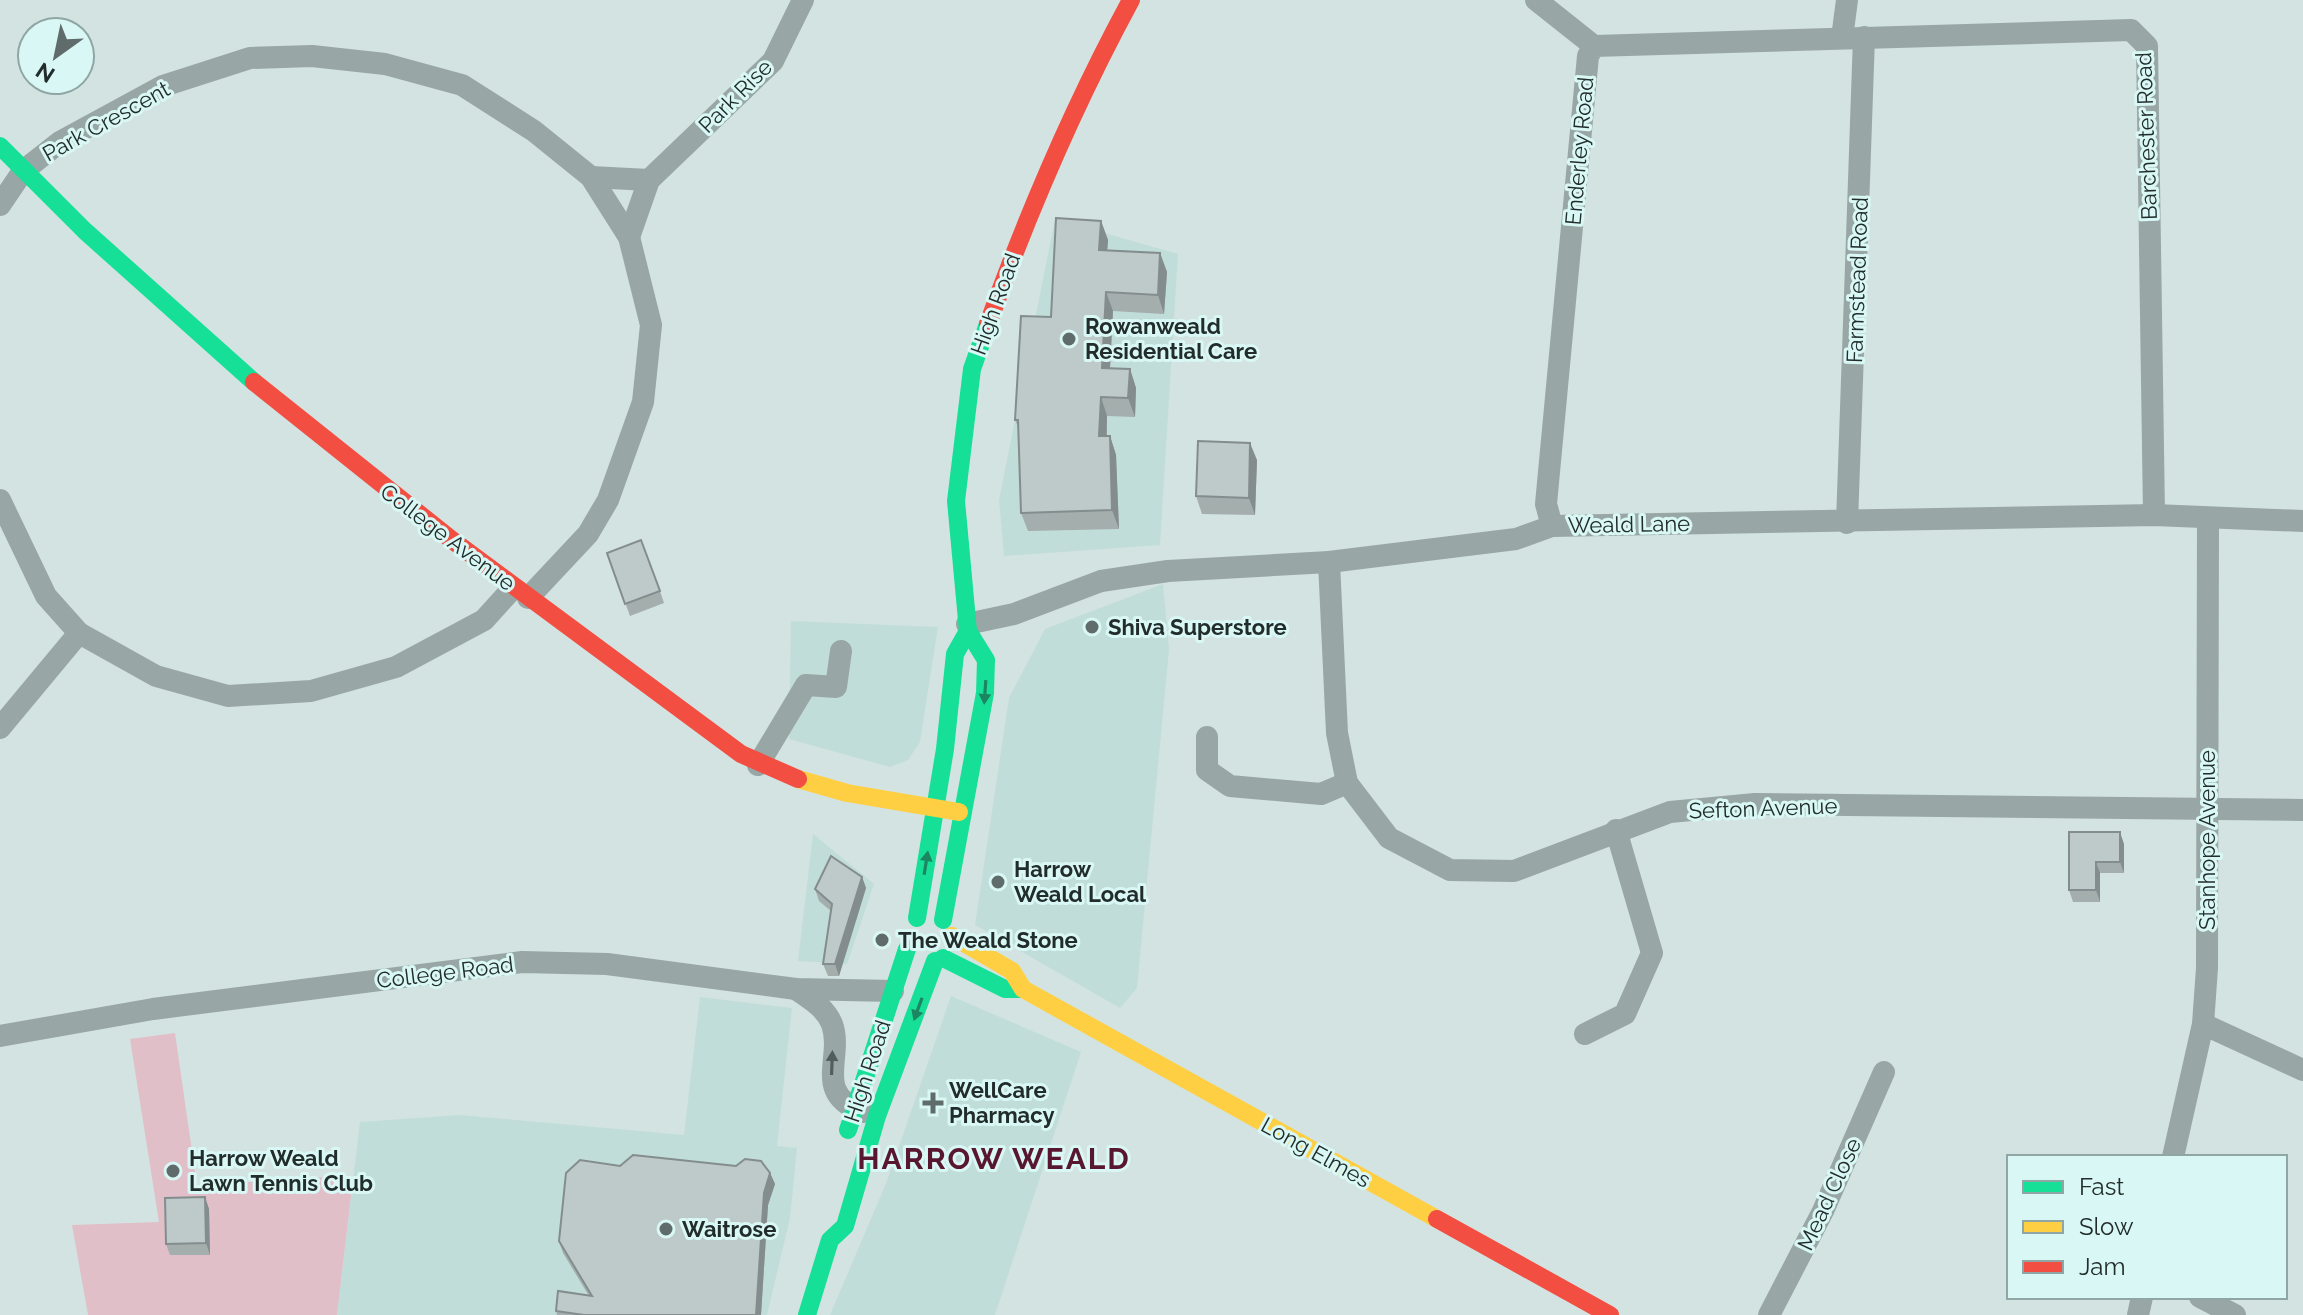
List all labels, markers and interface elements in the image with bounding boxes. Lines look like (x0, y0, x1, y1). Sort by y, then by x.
north arrow (16, 16, 96, 96)
street label: Barchester Road (2130, 52, 2162, 220)
street label: Park Rise (693, 54, 777, 138)
text: N (31, 57, 59, 88)
street label: Park Crescent (38, 75, 175, 167)
street label: Enderley Road (1560, 76, 1598, 226)
street label: Farmstead Road (1841, 196, 1873, 364)
street label: High Road (965, 250, 1025, 358)
place label: Rowanweald Residential Care (1085, 313, 1257, 364)
marker: Rowanweald Residential Care (1060, 330, 1078, 348)
street label: College Avenue (376, 478, 520, 596)
street label: Weald Lane (1568, 510, 1690, 538)
place label: Shiva Superstore (1108, 614, 1287, 640)
marker: Shiva Superstore (1083, 618, 1101, 636)
one-way arrow (978, 680, 991, 705)
street label: Stanhope Avenue (2194, 750, 2220, 930)
street label: Sefton Avenue (1688, 792, 1838, 824)
one-way arrow (920, 850, 933, 875)
place label: Harrow Weald Local (1014, 856, 1147, 907)
marker: Harrow Weald Local (989, 873, 1007, 891)
place label: The Weald Stone (898, 927, 1078, 953)
marker: The Weald Stone (873, 931, 891, 949)
street label: College Road (375, 951, 515, 993)
one-way arrow (911, 997, 924, 1021)
street label: High Road (838, 1017, 896, 1125)
one-way arrow (825, 1050, 838, 1075)
place label: WellCare Pharmacy (949, 1077, 1055, 1128)
marker: WellCare Pharmacy (924, 1094, 942, 1112)
street label: Long Elmes (1257, 1111, 1375, 1193)
street label: Mead Close (1792, 1134, 1866, 1254)
district label: HARROW WEALD (857, 1141, 1131, 1176)
place label: Harrow Weald Lawn Tennis Club (189, 1145, 373, 1196)
legend (2007, 1155, 2287, 1299)
marker: Harrow Weald Lawn Tennis Club (164, 1162, 182, 1180)
text: Fast (2079, 1172, 2124, 1201)
text: Slow (2079, 1212, 2134, 1241)
place label: Waitrose (682, 1216, 776, 1242)
marker: Waitrose (657, 1220, 675, 1238)
text: Jam (2079, 1252, 2125, 1281)

